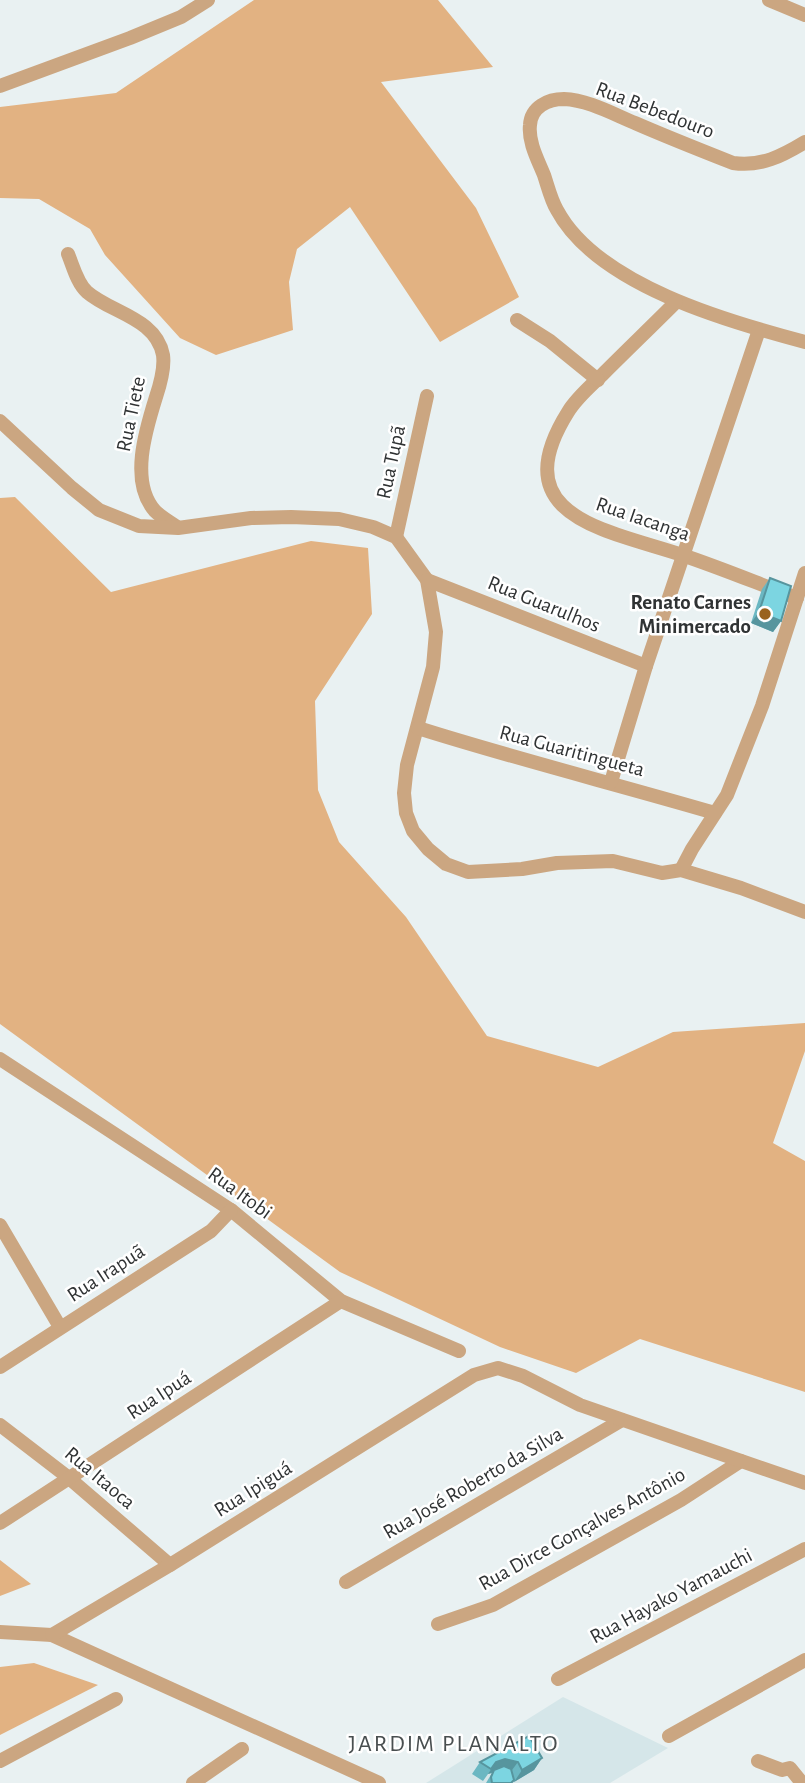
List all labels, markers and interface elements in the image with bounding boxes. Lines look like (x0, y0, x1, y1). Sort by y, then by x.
street label: Rua Bebedouro (593, 78, 717, 142)
street label: Rua Tiete (113, 375, 149, 453)
street label: Rua Tupã (373, 423, 409, 501)
street label: Rua Iacanga (593, 493, 693, 545)
street label: Rua Guarulhos (485, 572, 603, 636)
place label: Renato Carnes Minimercado (630, 592, 751, 637)
marker: Renato Carnes Minimercado (757, 606, 773, 622)
street label: Rua Guaritingueta (497, 722, 647, 780)
street label: Rua Itobi (204, 1163, 276, 1223)
street label: Rua Irapuã (63, 1240, 149, 1306)
street label: Rua Ipuá (123, 1366, 195, 1423)
street label: Rua José Roberto da Silva (380, 1423, 567, 1543)
street label: Rua Itaoca (61, 1443, 139, 1513)
street label: Rua Ipiguá (210, 1457, 296, 1521)
street label: Rua Dirce Gonçalves Antônio (475, 1463, 689, 1595)
street label: Rua Hayako Yamauchi (586, 1544, 756, 1648)
district label: JARDIM PLANALTO (349, 1732, 559, 1756)

